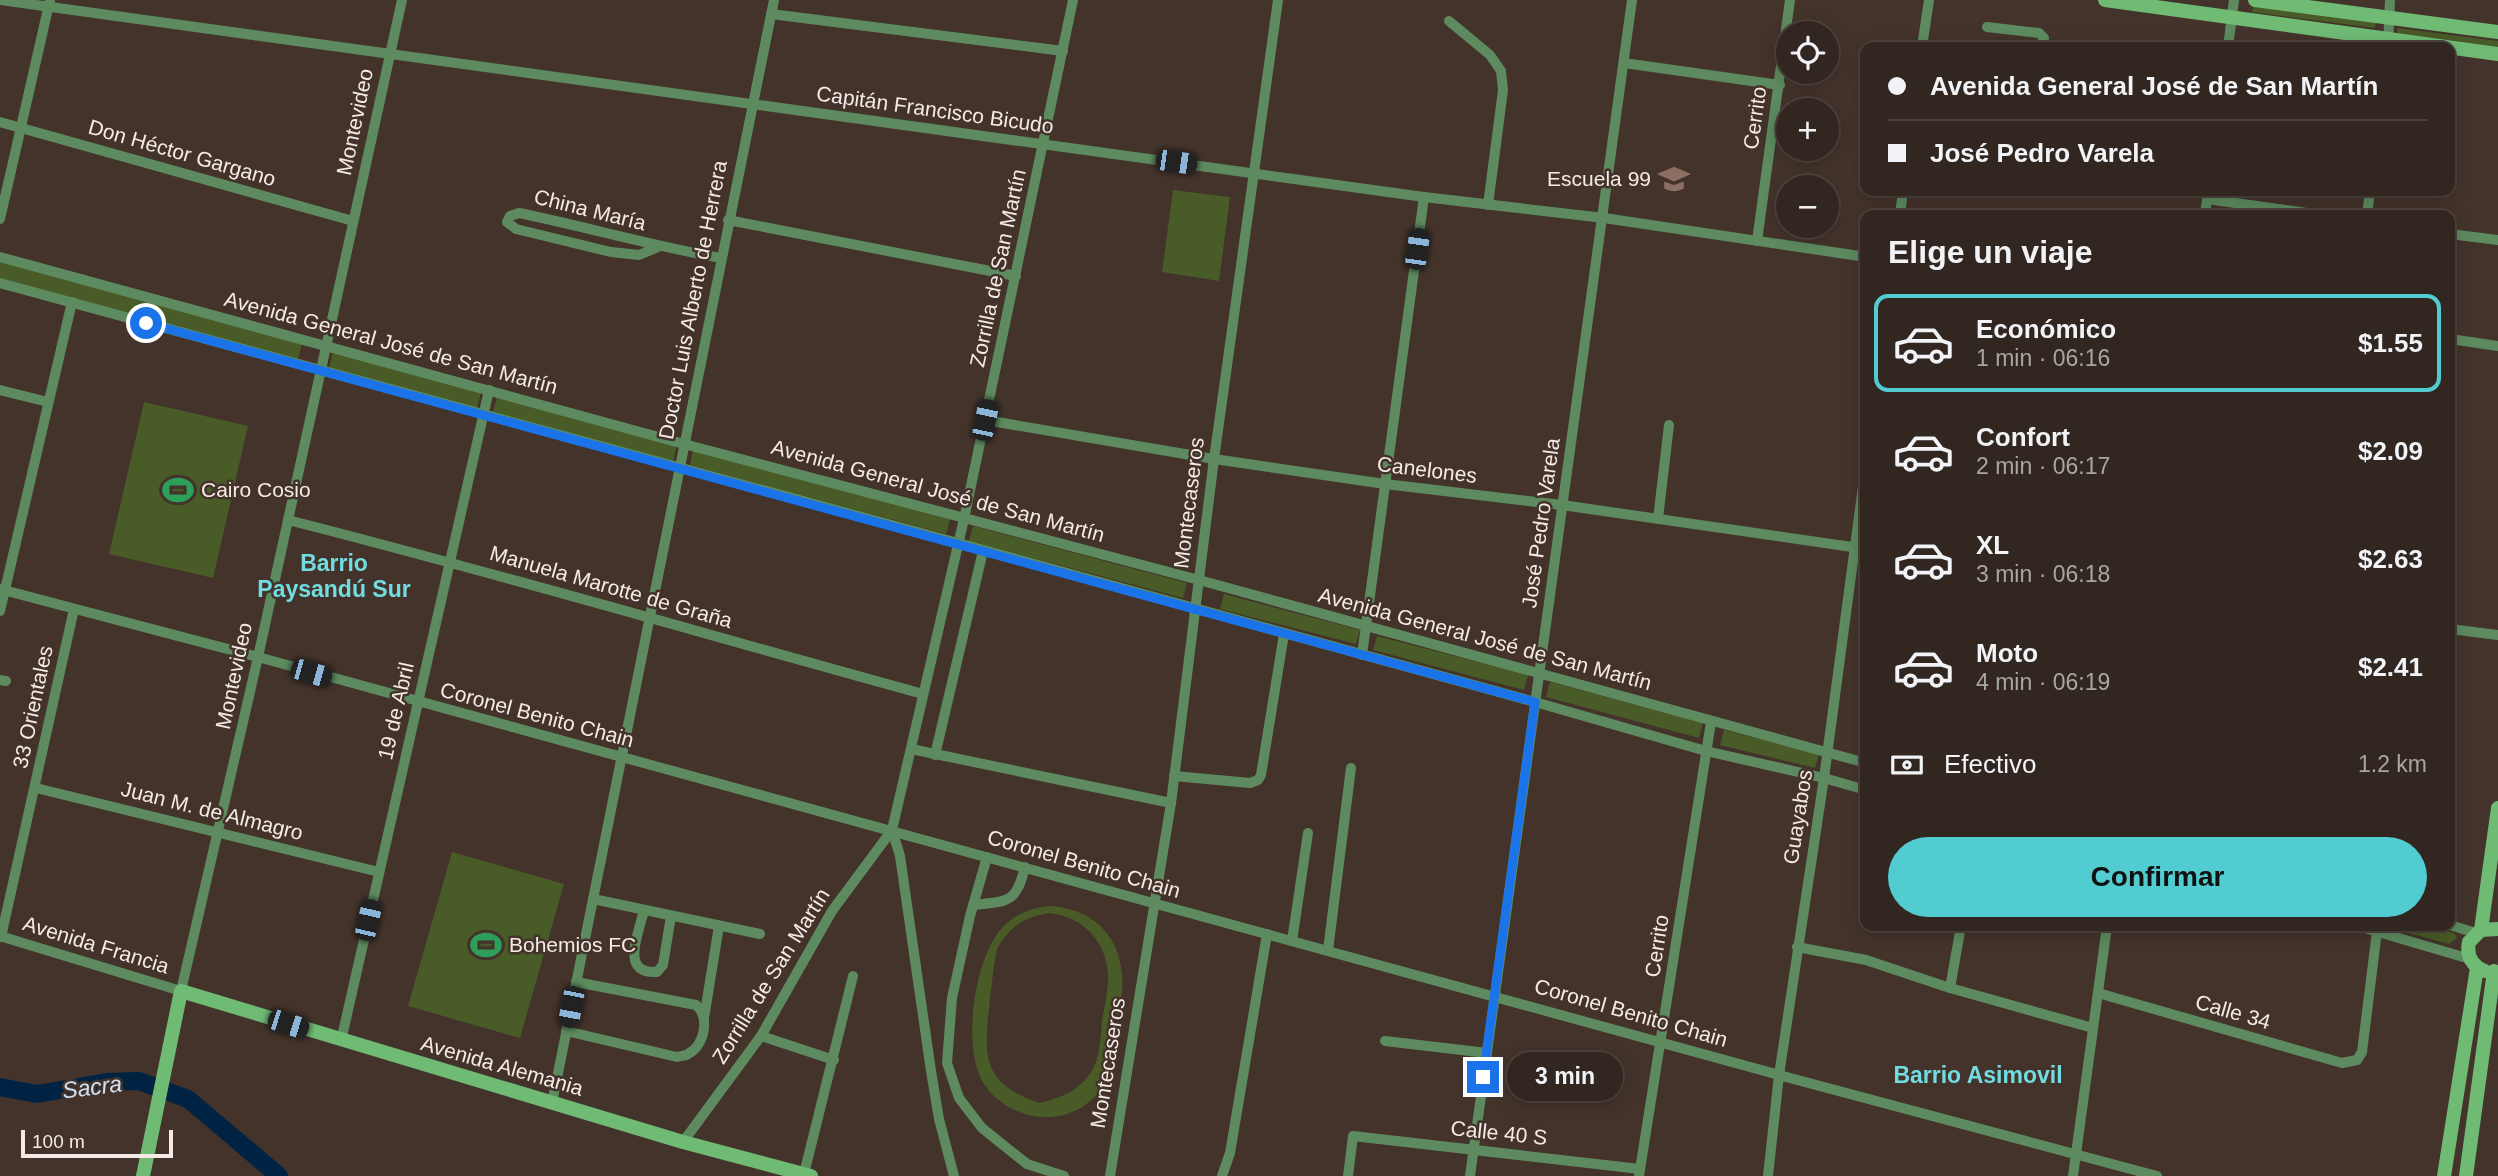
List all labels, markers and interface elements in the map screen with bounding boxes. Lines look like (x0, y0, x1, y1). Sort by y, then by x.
map controls (1776, 21, 1839, 238)
button: locate (1776, 21, 1839, 84)
street label: Montevideo (332, 66, 377, 177)
text: Avenida General José de San Martín (1930, 71, 2378, 101)
street label: Capitán Francisco Bicudo (815, 81, 1055, 138)
street label: Cerrito (1739, 85, 1770, 151)
button: + (1776, 98, 1839, 161)
street label: Don Héctor Gargano (86, 115, 278, 190)
text: José Pedro Varela (1930, 138, 2154, 168)
car (1154, 149, 1199, 175)
street label: Doctor Luis Alberto de Herrera (654, 158, 731, 441)
school or university icon: Escuela 99 (1657, 162, 1691, 196)
street label: Zorrilla de San Martín (965, 167, 1030, 369)
place label: Escuela 99 (1547, 167, 1651, 190)
button: − (1776, 175, 1839, 238)
street label: China María (532, 185, 649, 235)
car (1404, 227, 1431, 271)
text: Elige un viaje (1888, 234, 2093, 270)
street label: Avenida General José de San Martín (222, 287, 560, 398)
route start (130, 307, 162, 339)
icon: car (1892, 312, 1955, 375)
text: Económico (1976, 314, 2116, 344)
text: $1.55 (2358, 328, 2423, 358)
text: 1 min · 06:16 (1976, 345, 2110, 371)
car (971, 397, 1000, 443)
icon: car (1892, 420, 1955, 483)
text: Confort (1976, 422, 2070, 452)
street label: Avenida General José de San Martín (769, 435, 1107, 546)
street label: Montecaseros (1169, 436, 1208, 570)
street label: José Pedro Varela (1517, 436, 1564, 609)
text: $2.09 (2358, 436, 2423, 466)
street label: Canelones (1376, 452, 1478, 487)
text: 2 min · 06:17 (1976, 453, 2110, 479)
sports icon: Cairo Cosio (161, 473, 195, 507)
place label: Cairo Cosio (201, 478, 311, 501)
icon: car (1892, 528, 1955, 591)
text: XL (1976, 530, 2009, 560)
street label: Manuela Marotte de Graña (487, 541, 735, 632)
text: $2.63 (2358, 544, 2423, 574)
district label: Barrio Paysandú Sur (257, 550, 411, 602)
text: 3 min · 06:18 (1976, 561, 2110, 587)
street label: Avenida General José de San Martín (1316, 583, 1654, 694)
street label: Montevideo (211, 620, 256, 731)
icon: car (1892, 636, 1955, 699)
text: Moto (1976, 638, 2038, 668)
street label: 33 Orientales (8, 643, 57, 770)
text: $2.41 (2358, 652, 2423, 682)
car (288, 657, 335, 689)
street label: 19 de Abril (373, 660, 418, 762)
text: 4 min · 06:19 (1976, 669, 2110, 695)
street label: Coronel Benito Chain (438, 678, 637, 751)
icon: cash (1888, 746, 1926, 784)
text: Efectivo (1944, 749, 2037, 779)
text: 1.2 km (2358, 751, 2427, 777)
street label: Guayabos (1779, 768, 1816, 866)
street label: Juan M. de Almagro (119, 777, 306, 844)
street label: Coronel Benito Chain (985, 825, 1183, 902)
button: Confirmar (1888, 837, 2427, 917)
street label: Zorrilla de San Martín (707, 884, 834, 1067)
car (354, 897, 383, 943)
street label: Avenida Francia (20, 911, 172, 978)
street label: Cerrito (1640, 913, 1673, 979)
sports icon: Bohemios FC (469, 928, 503, 962)
place label: Bohemios FC (509, 933, 636, 956)
street label: Coronel Benito Chain (1532, 974, 1730, 1051)
car (557, 984, 586, 1030)
street label: Calle 34 (2193, 990, 2274, 1033)
street label: Montecaseros (1086, 996, 1129, 1130)
car (265, 1008, 312, 1040)
street label: Avenida Alemania (418, 1031, 586, 1100)
callout: 3 min (1508, 1052, 1623, 1102)
route end (1467, 1061, 1499, 1093)
district label: Barrio Asimovil (1893, 1062, 2063, 1088)
text: 3 min (1535, 1063, 1595, 1089)
water label: Sacra (61, 1070, 123, 1104)
street label: Calle 40 S (1450, 1116, 1548, 1149)
scale bar (21, 1127, 173, 1159)
text: 100 m (32, 1131, 85, 1152)

